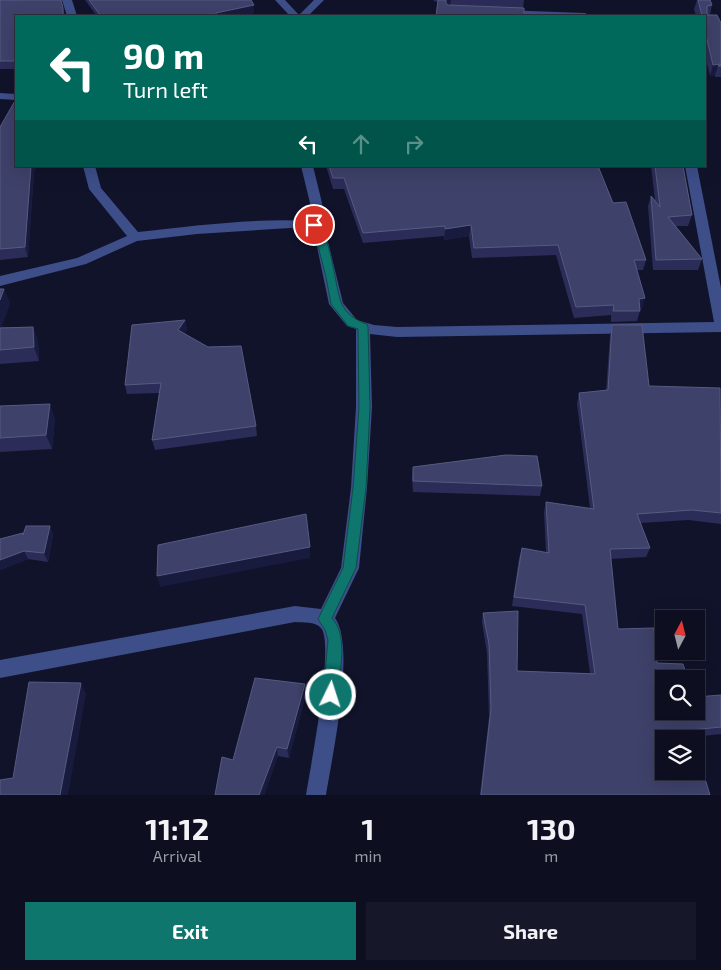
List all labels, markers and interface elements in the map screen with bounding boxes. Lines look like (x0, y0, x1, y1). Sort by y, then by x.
text: 90 m (123, 34, 204, 76)
icon: left (40, 35, 105, 100)
text: Turn left (123, 76, 208, 102)
icon: left (294, 130, 322, 158)
icon: ahead (347, 130, 375, 158)
icon: right (400, 130, 428, 158)
pin (293, 204, 335, 246)
icon: arrive (300, 211, 328, 239)
north arrow (655, 610, 705, 660)
map controls (655, 610, 705, 780)
position arrow (304, 668, 356, 720)
button: search (655, 670, 705, 720)
button: layers (655, 730, 705, 780)
text: 11:12 (145, 810, 209, 846)
text: 1 (362, 810, 375, 846)
text: 130 (527, 810, 576, 846)
text: Arrival (153, 846, 202, 865)
text: min (354, 846, 382, 865)
text: m (544, 846, 558, 865)
button: Exit (25, 902, 356, 960)
button: Share (366, 902, 696, 960)

